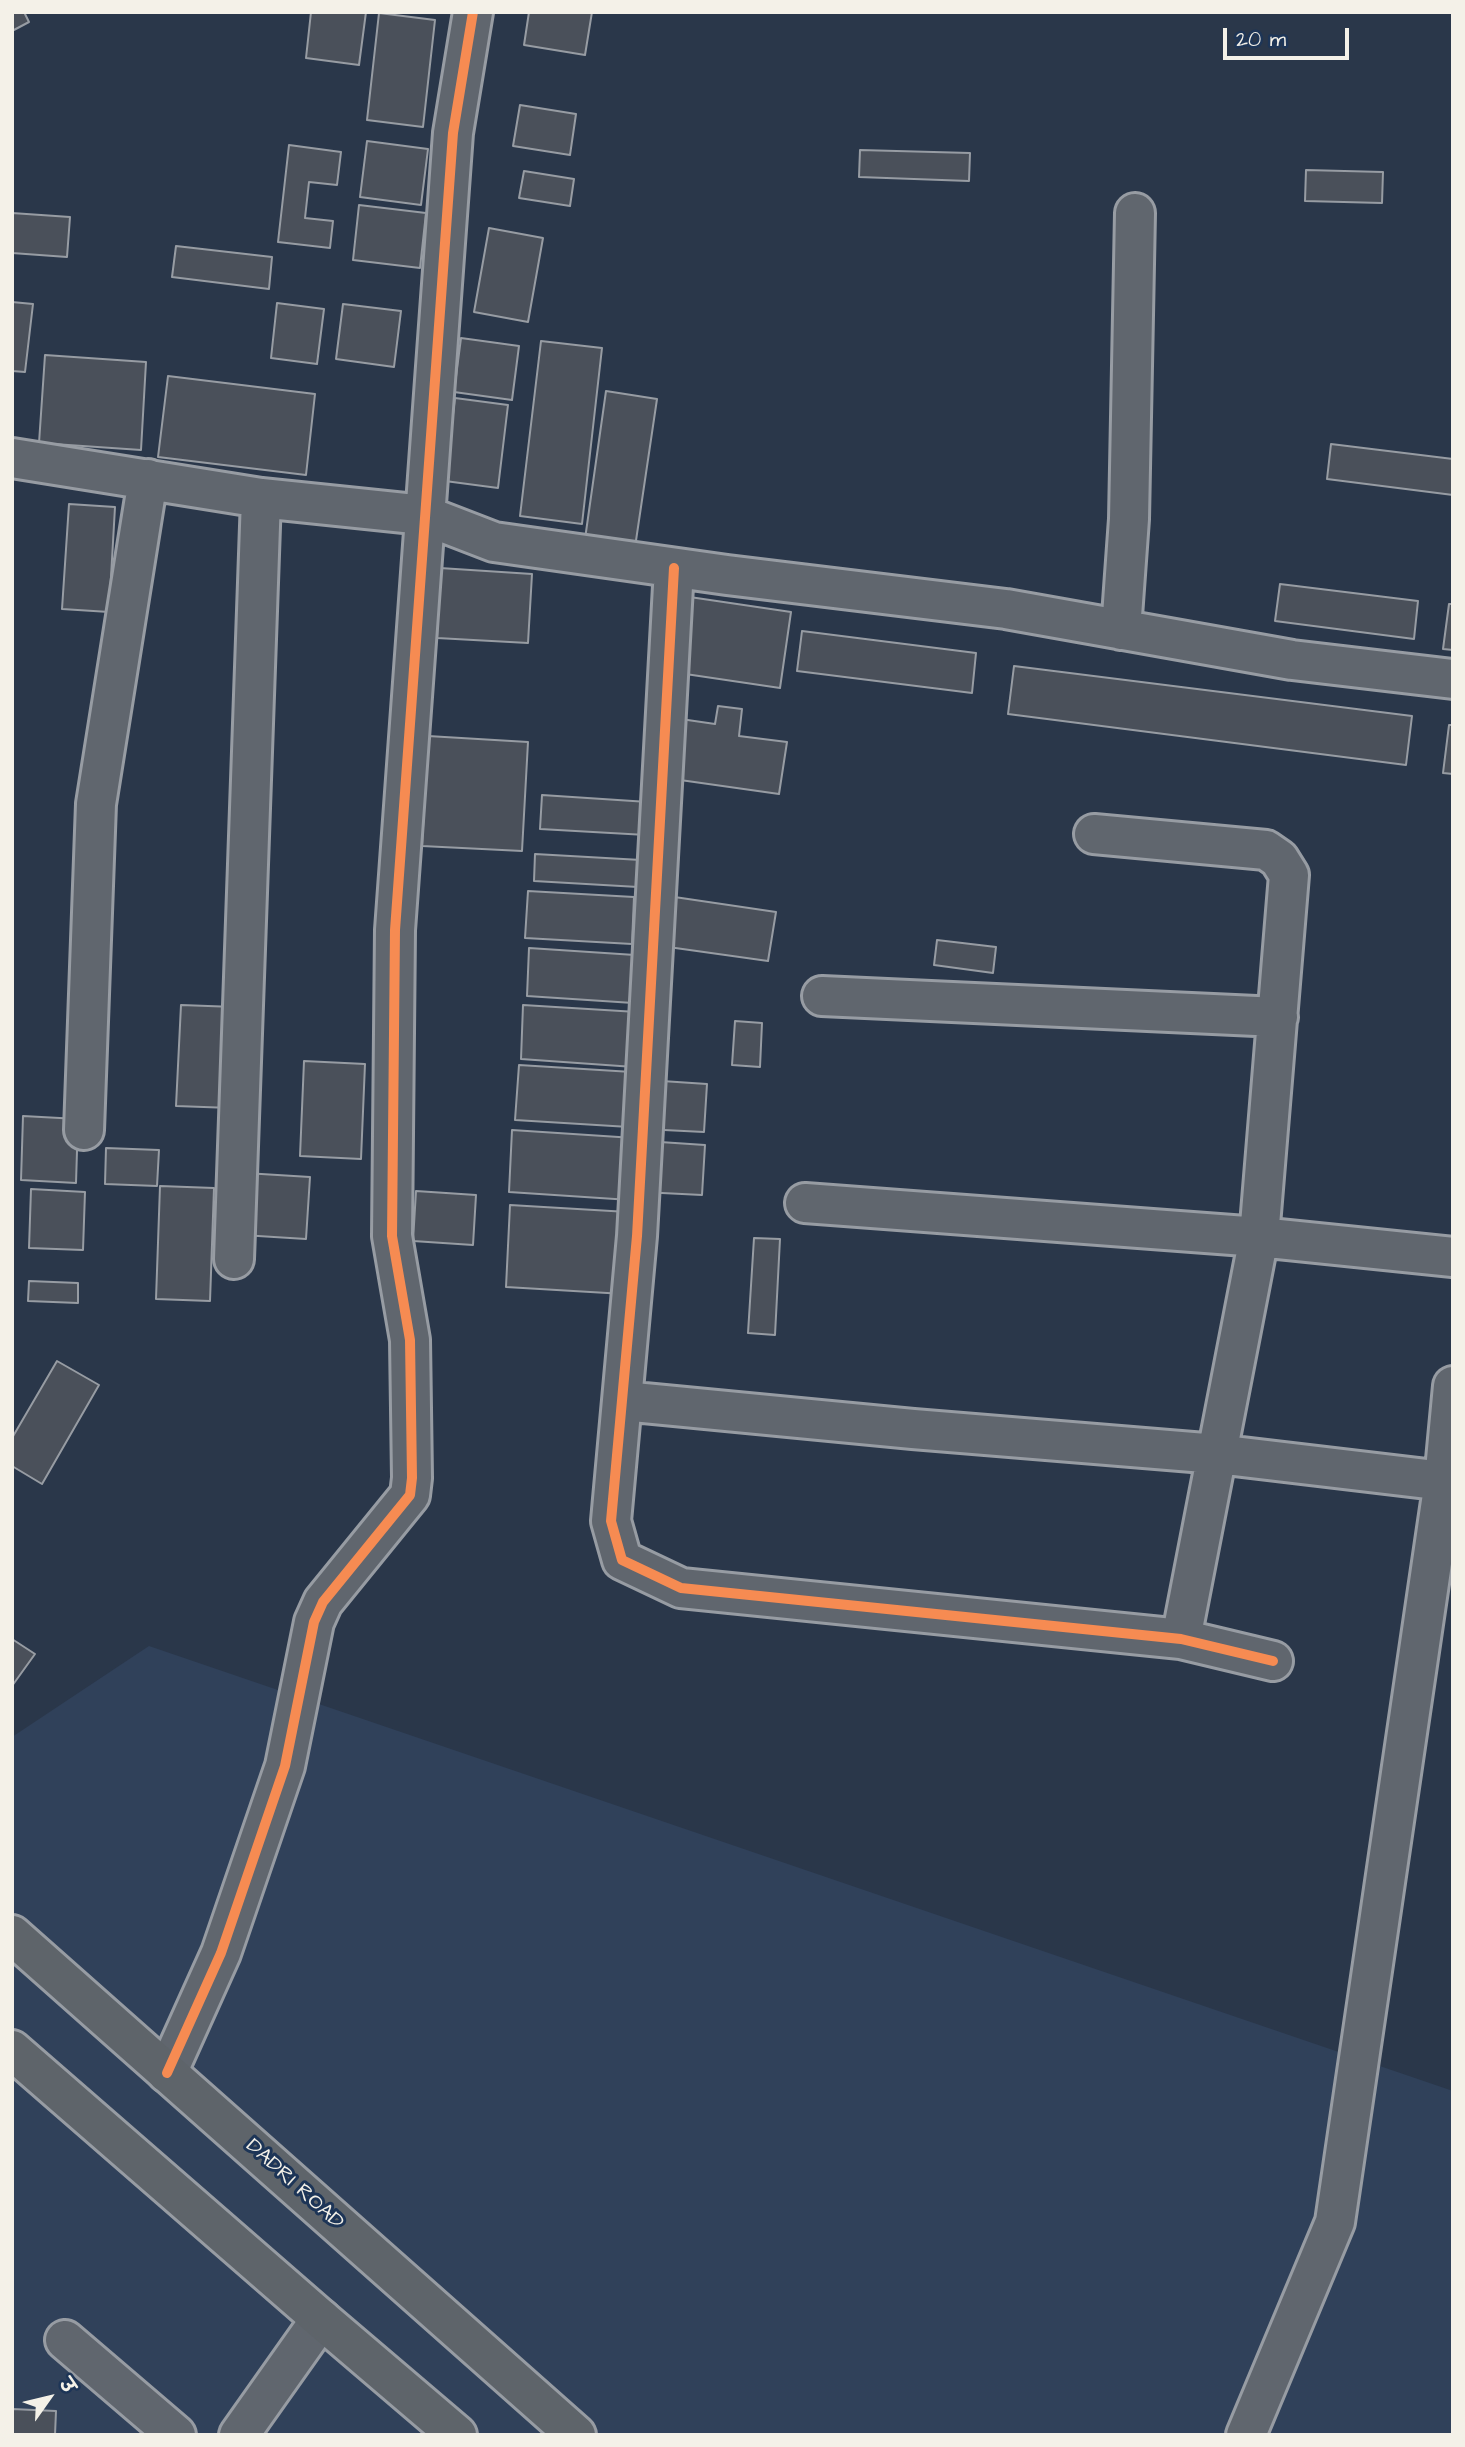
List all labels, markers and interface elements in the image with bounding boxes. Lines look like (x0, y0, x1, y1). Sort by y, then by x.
scale bar (1227, 14, 1353, 58)
text: 20 m (1236, 25, 1286, 54)
street label: DADRI ROAD (240, 2134, 348, 2236)
north arrow (14, 2363, 84, 2433)
text: उ (52, 2373, 82, 2399)

